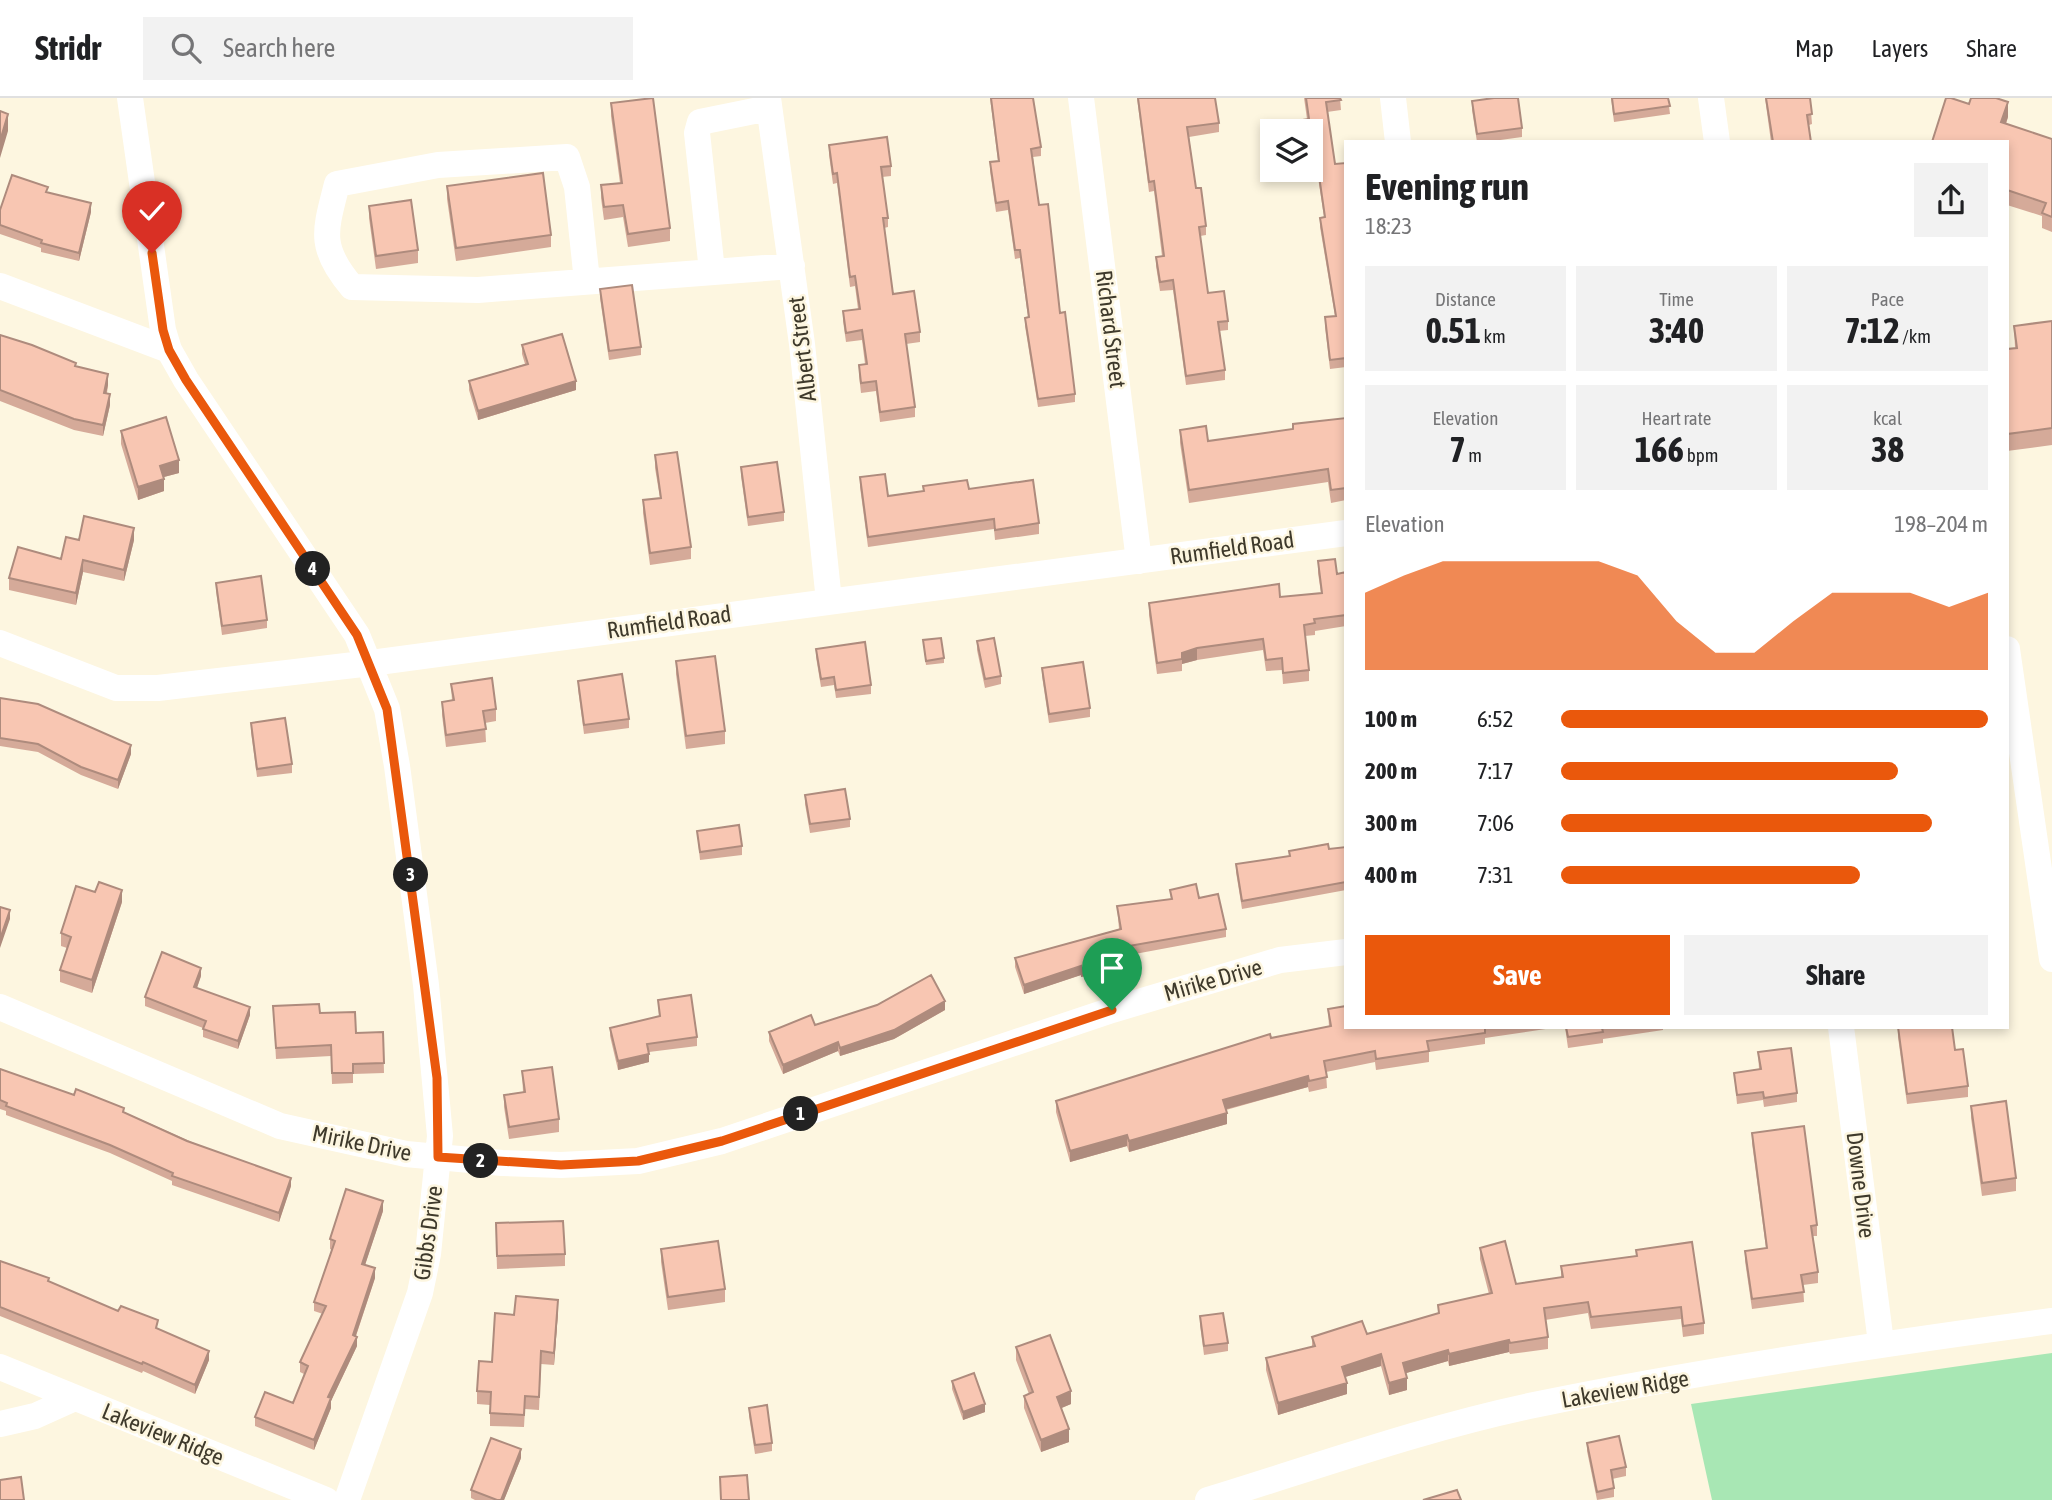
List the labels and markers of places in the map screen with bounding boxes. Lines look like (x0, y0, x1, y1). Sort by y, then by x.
pin (122, 181, 182, 253)
pin: 4 (296, 552, 330, 587)
pin: 3 (394, 858, 428, 892)
pin (1082, 938, 1142, 1010)
pin: 1 (784, 1096, 818, 1132)
pin: 2 (463, 1144, 498, 1178)

